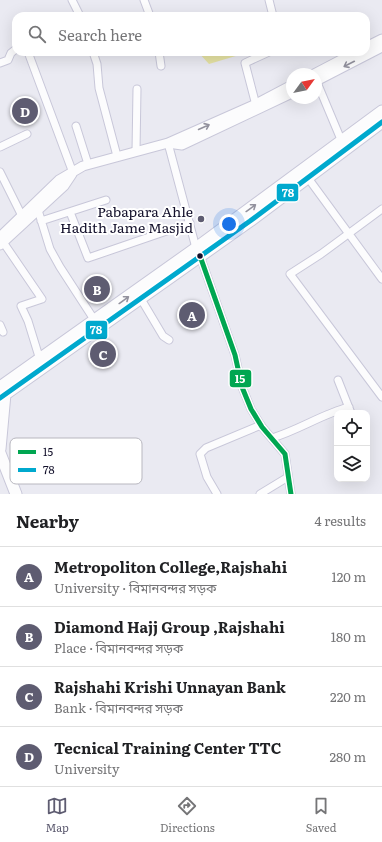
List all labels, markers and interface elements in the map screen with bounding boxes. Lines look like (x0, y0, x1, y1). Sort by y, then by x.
search box (12, 12, 370, 56)
icon: search (26, 23, 48, 45)
text: Search here (58, 23, 142, 46)
one-way arrow (343, 61, 355, 68)
north arrow (286, 68, 322, 104)
pin: D (12, 96, 38, 126)
one-way arrow (198, 123, 210, 130)
line badge: 78 (276, 183, 299, 202)
text: 78 (282, 184, 295, 200)
place label: Pabapara Ahle Hadith Jame Masjid (60, 201, 193, 237)
one-way arrow (246, 204, 257, 212)
marker: Pabapara Ahle Hadith Jame Masjid (196, 214, 206, 224)
your location (219, 214, 239, 234)
unlabelled marker (195, 251, 205, 261)
pin: B (84, 274, 110, 304)
one-way arrow (118, 296, 129, 304)
pin: A (179, 300, 205, 330)
line badge: 78 (85, 320, 108, 340)
text: 78 (90, 321, 103, 337)
pin: C (90, 339, 116, 369)
line badge: 15 (229, 369, 252, 388)
text: 15 (235, 370, 245, 386)
map controls (334, 410, 370, 482)
button: locate (334, 410, 370, 446)
legend (10, 438, 142, 484)
text: 15 (43, 443, 53, 459)
button: layers (334, 446, 370, 482)
text: 78 (43, 461, 55, 477)
text: Nearby (16, 508, 79, 533)
text: 4 results (315, 511, 366, 530)
text: Metropoliton College,Rajshahi (54, 555, 287, 578)
text: A (24, 567, 34, 586)
text: 120 m (331, 567, 366, 586)
text: University · বিমানবন্দর সড়ক (54, 578, 216, 597)
text: Diamond Hajj Group ,Rajshahi (54, 615, 285, 638)
text: B (25, 627, 33, 646)
text: 180 m (331, 627, 366, 646)
text: Place · বিমানবন্দর সড়ক (54, 638, 183, 657)
text: Rajshahi Krishi Unnayan Bank (54, 675, 286, 698)
text: C (24, 687, 34, 706)
text: 220 m (330, 687, 366, 706)
text: Bank · বিমানবন্দর সড়ক (54, 698, 183, 717)
text: Tecnical Training Center TTC (54, 736, 281, 759)
text: D (24, 747, 34, 766)
text: 280 m (330, 747, 366, 766)
text: University (54, 759, 119, 778)
tab: Map (45, 795, 69, 835)
tab: Directions (160, 795, 215, 835)
tab: Saved (306, 795, 336, 835)

